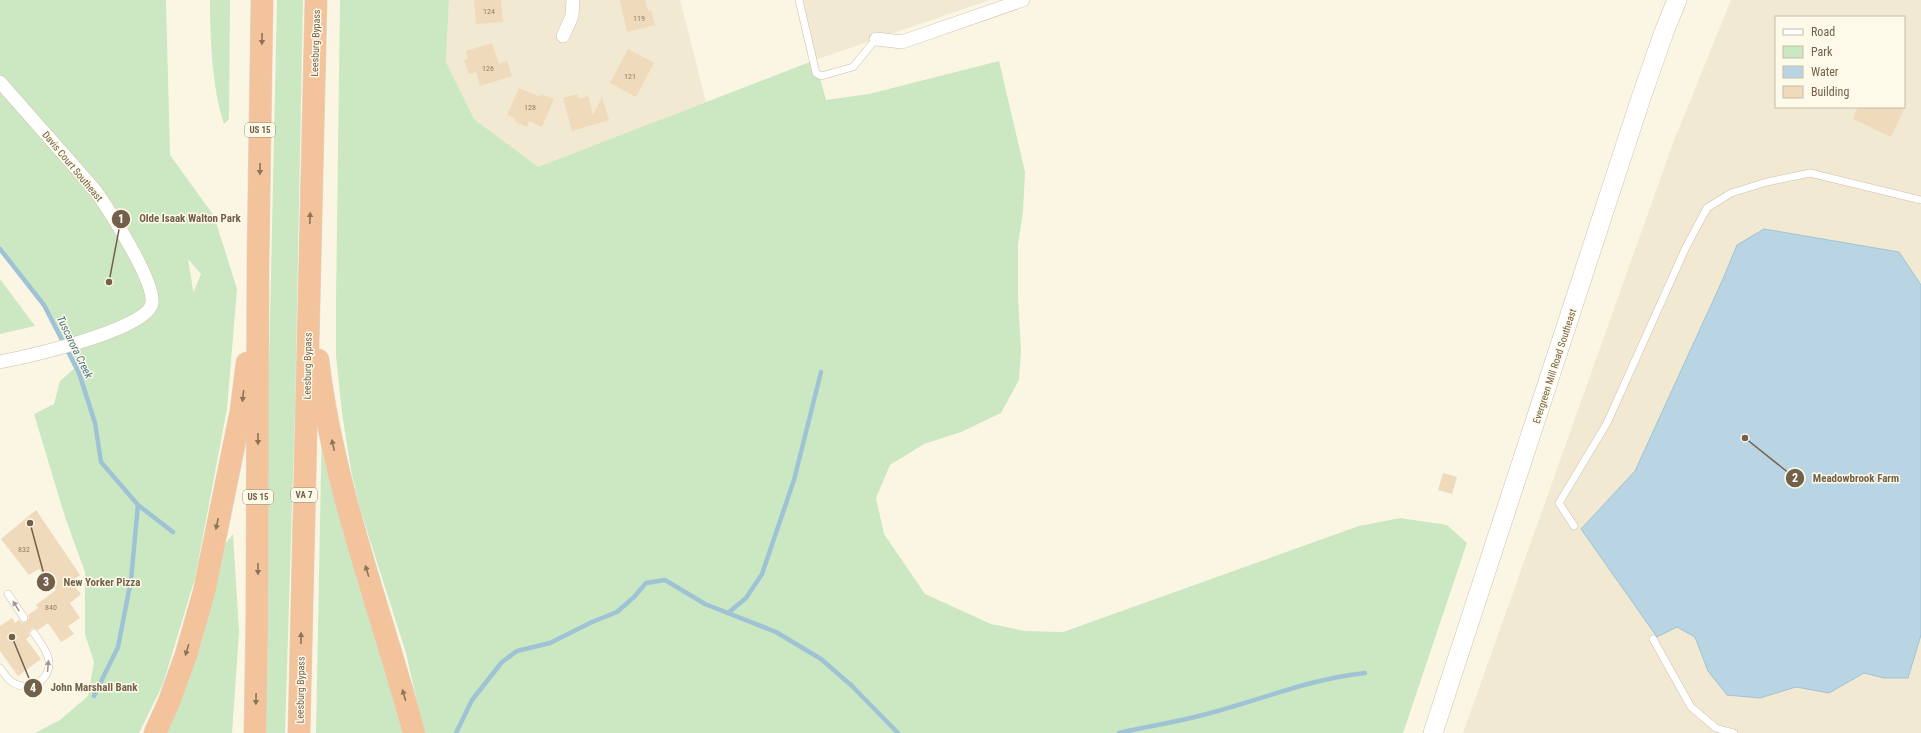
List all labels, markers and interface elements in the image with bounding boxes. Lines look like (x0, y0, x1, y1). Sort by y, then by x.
house number: 124 (483, 7, 495, 16)
street label: Leesburg Bypass (309, 9, 322, 77)
house number: 119 (633, 14, 645, 23)
legend (1775, 16, 1905, 108)
text: Road (1811, 25, 1835, 39)
one-way arrow (259, 33, 265, 46)
text: Park (1811, 45, 1833, 59)
house number: 126 (482, 64, 494, 73)
text: Water (1811, 65, 1839, 79)
house number: 121 (624, 72, 636, 81)
text: Building (1811, 85, 1849, 99)
house number: 128 (524, 103, 536, 112)
road number: US 15 (245, 123, 275, 137)
street label: Davis Court Southeast (40, 129, 105, 203)
one-way arrow (256, 163, 263, 175)
callout: Olde Isaak Walton Park (111, 207, 249, 230)
text: 1 (118, 212, 124, 226)
text: Olde Isaak Walton Park (139, 212, 242, 225)
one-way arrow (307, 212, 314, 224)
street label: Evergreen Mill Road Southeast (1531, 307, 1578, 425)
water label: Tuscarora Creek (54, 314, 95, 381)
street label: Leesburg Bypass (301, 332, 314, 400)
one-way arrow (240, 390, 246, 402)
one-way arrow (255, 433, 261, 446)
one-way arrow (329, 439, 335, 451)
callout: Meadowbrook Farm (1785, 466, 1907, 489)
text: 2 (1792, 471, 1798, 485)
text: Meadowbrook Farm (1813, 472, 1899, 485)
road number: VA 7 (291, 488, 317, 502)
road number: US 15 (243, 490, 273, 504)
one-way arrow (214, 518, 220, 530)
house number: 832 (18, 545, 30, 554)
one-way arrow (255, 563, 261, 576)
one-way arrow (364, 564, 370, 576)
callout: New Yorker Pizza (36, 571, 149, 594)
text: 3 (43, 575, 49, 589)
text: New Yorker Pizza (64, 576, 140, 589)
one-way arrow (12, 600, 20, 611)
house number: 840 (45, 603, 57, 612)
one-way arrow (298, 632, 305, 644)
one-way arrow (184, 644, 190, 656)
street label: Leesburg Bypass (294, 656, 307, 724)
one-way arrow (44, 660, 51, 672)
callout: John Marshall Bank (23, 676, 146, 699)
text: 4 (30, 681, 36, 695)
text: John Marshall Bank (50, 681, 138, 694)
one-way arrow (401, 689, 407, 701)
one-way arrow (252, 693, 259, 705)

